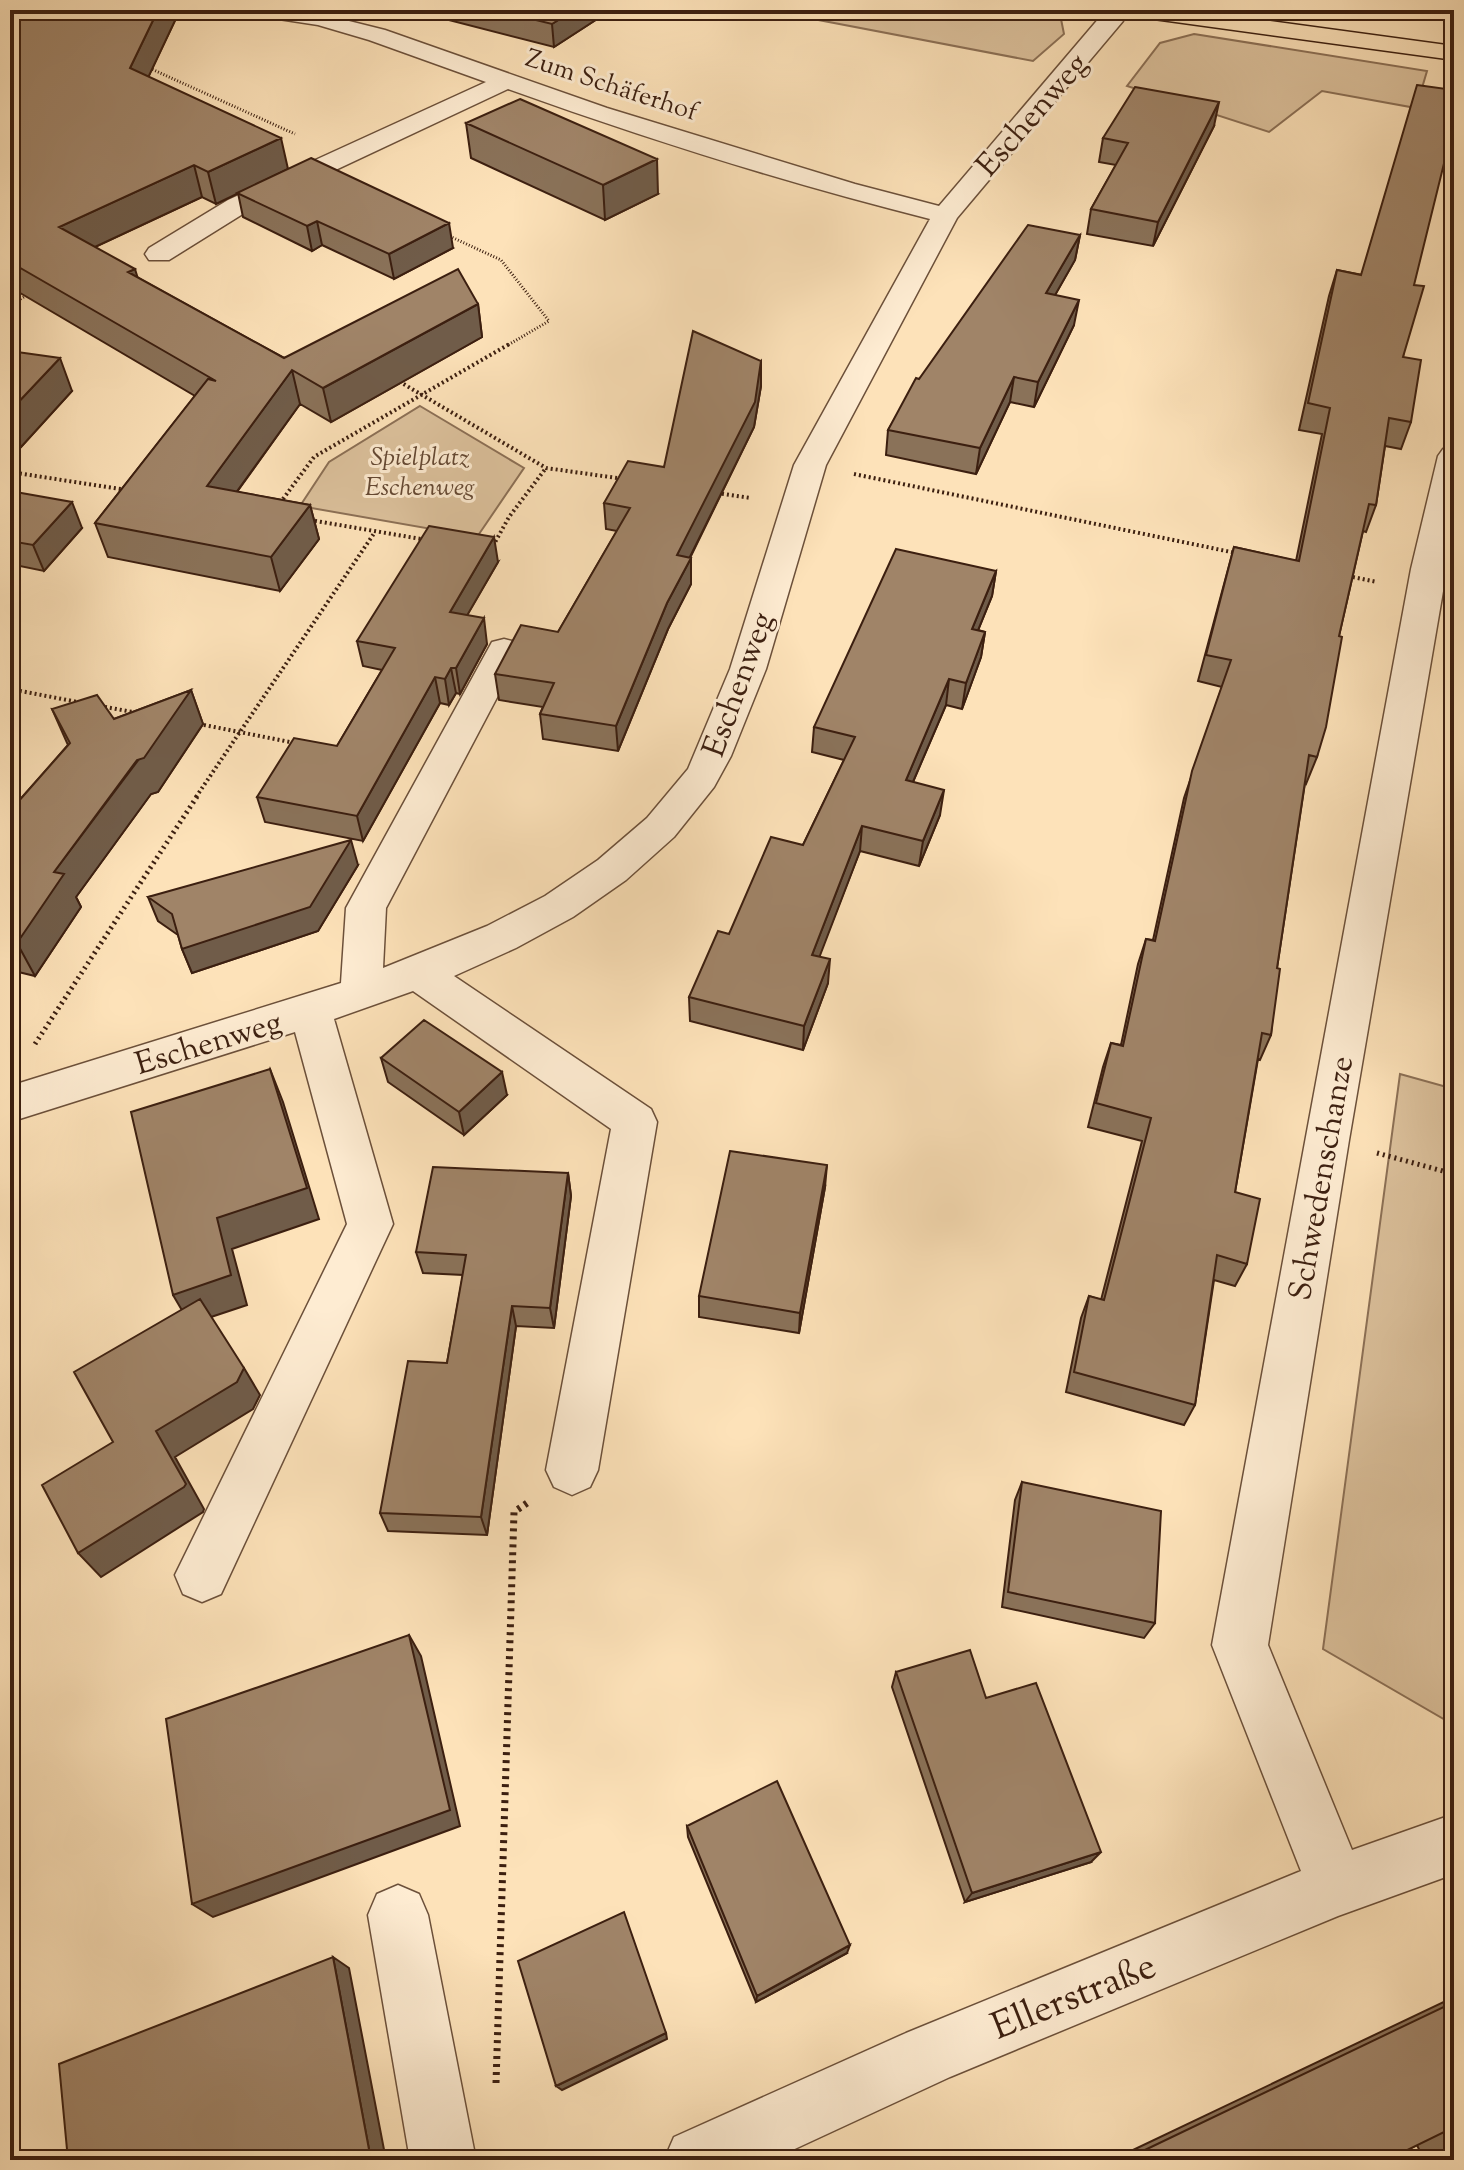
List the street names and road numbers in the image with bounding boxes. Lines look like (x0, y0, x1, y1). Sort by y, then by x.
street label: Zum Schäferhof (520, 41, 703, 132)
street label: Eschenweg (966, 44, 1100, 188)
street label: Eschenweg (692, 606, 787, 764)
street label: Eschenweg (130, 1001, 288, 1089)
street label: Schwedenschanze (1279, 1053, 1367, 1304)
street label: Ellerstraße (984, 1941, 1165, 2056)

